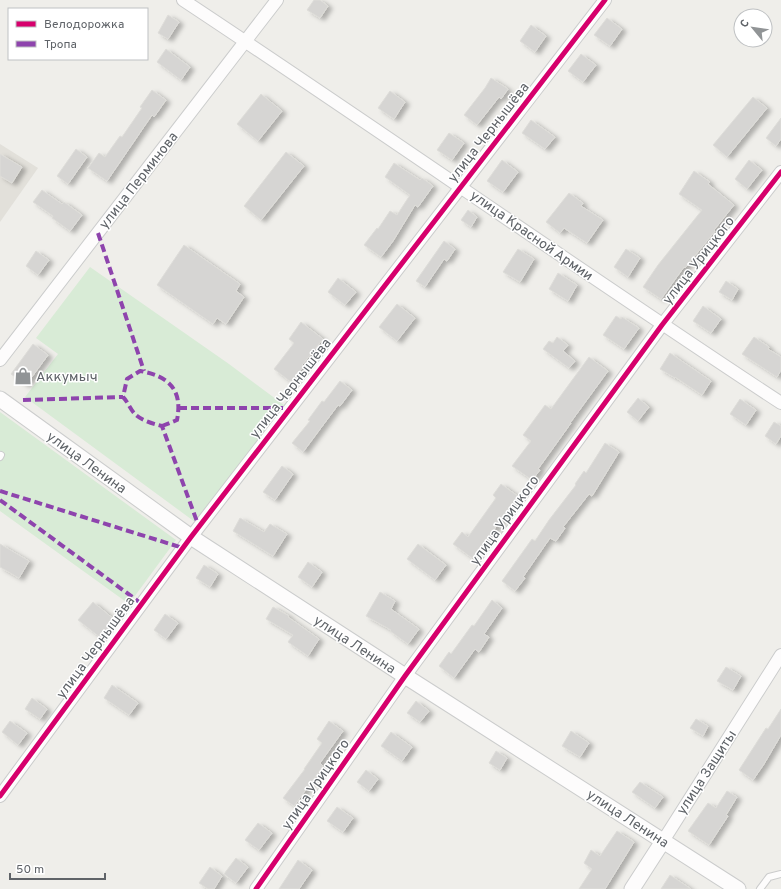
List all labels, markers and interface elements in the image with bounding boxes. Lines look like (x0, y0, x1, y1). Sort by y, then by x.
legend (8, 8, 148, 60)
north arrow (733, 8, 773, 48)
text: Велодорожка (44, 17, 124, 33)
text: С (737, 17, 753, 30)
text: Тропа (44, 37, 77, 53)
street label: улица Чернышёва (445, 79, 534, 186)
street label: улица Перминова (96, 129, 182, 233)
street label: улица Красной Армии (466, 187, 596, 285)
street label: улица Урицкого (660, 213, 739, 308)
street label: улица Чернышёва (247, 335, 336, 442)
shop icon: Аккумыч (13, 366, 33, 386)
place label: Аккумыч (36, 369, 98, 386)
street label: улица Ленина (43, 429, 129, 498)
street label: улица Урицкого (467, 473, 544, 569)
street label: улица Чернышёва (53, 593, 139, 702)
street label: улица Ленина (310, 612, 398, 678)
street label: улица Защиты (674, 727, 741, 818)
street label: улица Урицкого (279, 736, 354, 834)
street label: улица Ленина (583, 786, 671, 852)
scale bar (10, 855, 105, 881)
text: 50 m (16, 862, 44, 878)

